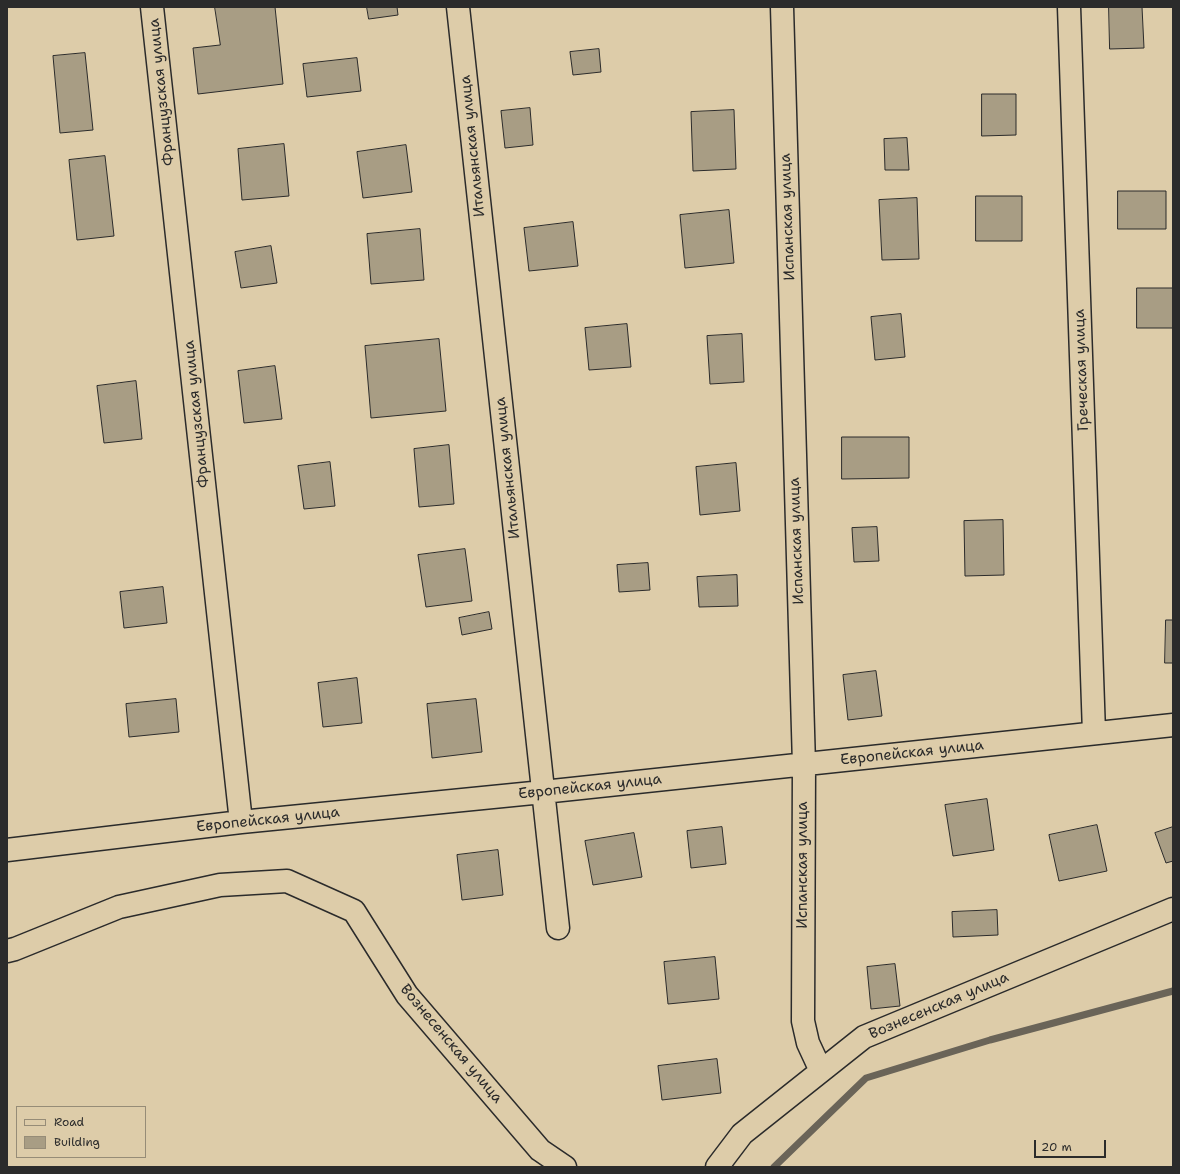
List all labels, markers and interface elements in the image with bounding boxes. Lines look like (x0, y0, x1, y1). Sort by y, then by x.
street label: Французская улица (145, 17, 179, 167)
street label: Итальянская улица (457, 74, 489, 218)
street label: Испанская улица (777, 153, 799, 281)
street label: Греческая улица (1071, 309, 1093, 431)
street label: Французская улица (180, 339, 214, 489)
street label: Итальянская улица (492, 396, 524, 540)
street label: Испанская улица (786, 477, 808, 605)
street label: Европейская улица (839, 737, 985, 769)
street label: Европейская улица (517, 771, 663, 803)
street label: Испанская улица (794, 801, 812, 929)
street label: Европейская улица (195, 804, 341, 836)
street label: Вознесенская улица (867, 968, 1011, 1044)
street label: Вознесенская улица (396, 981, 506, 1107)
legend (16, 1106, 146, 1158)
text: Road (54, 1114, 84, 1130)
scale bar (1036, 1132, 1108, 1158)
text: Building (54, 1134, 100, 1150)
text: 20 m (1041, 1139, 1072, 1155)

